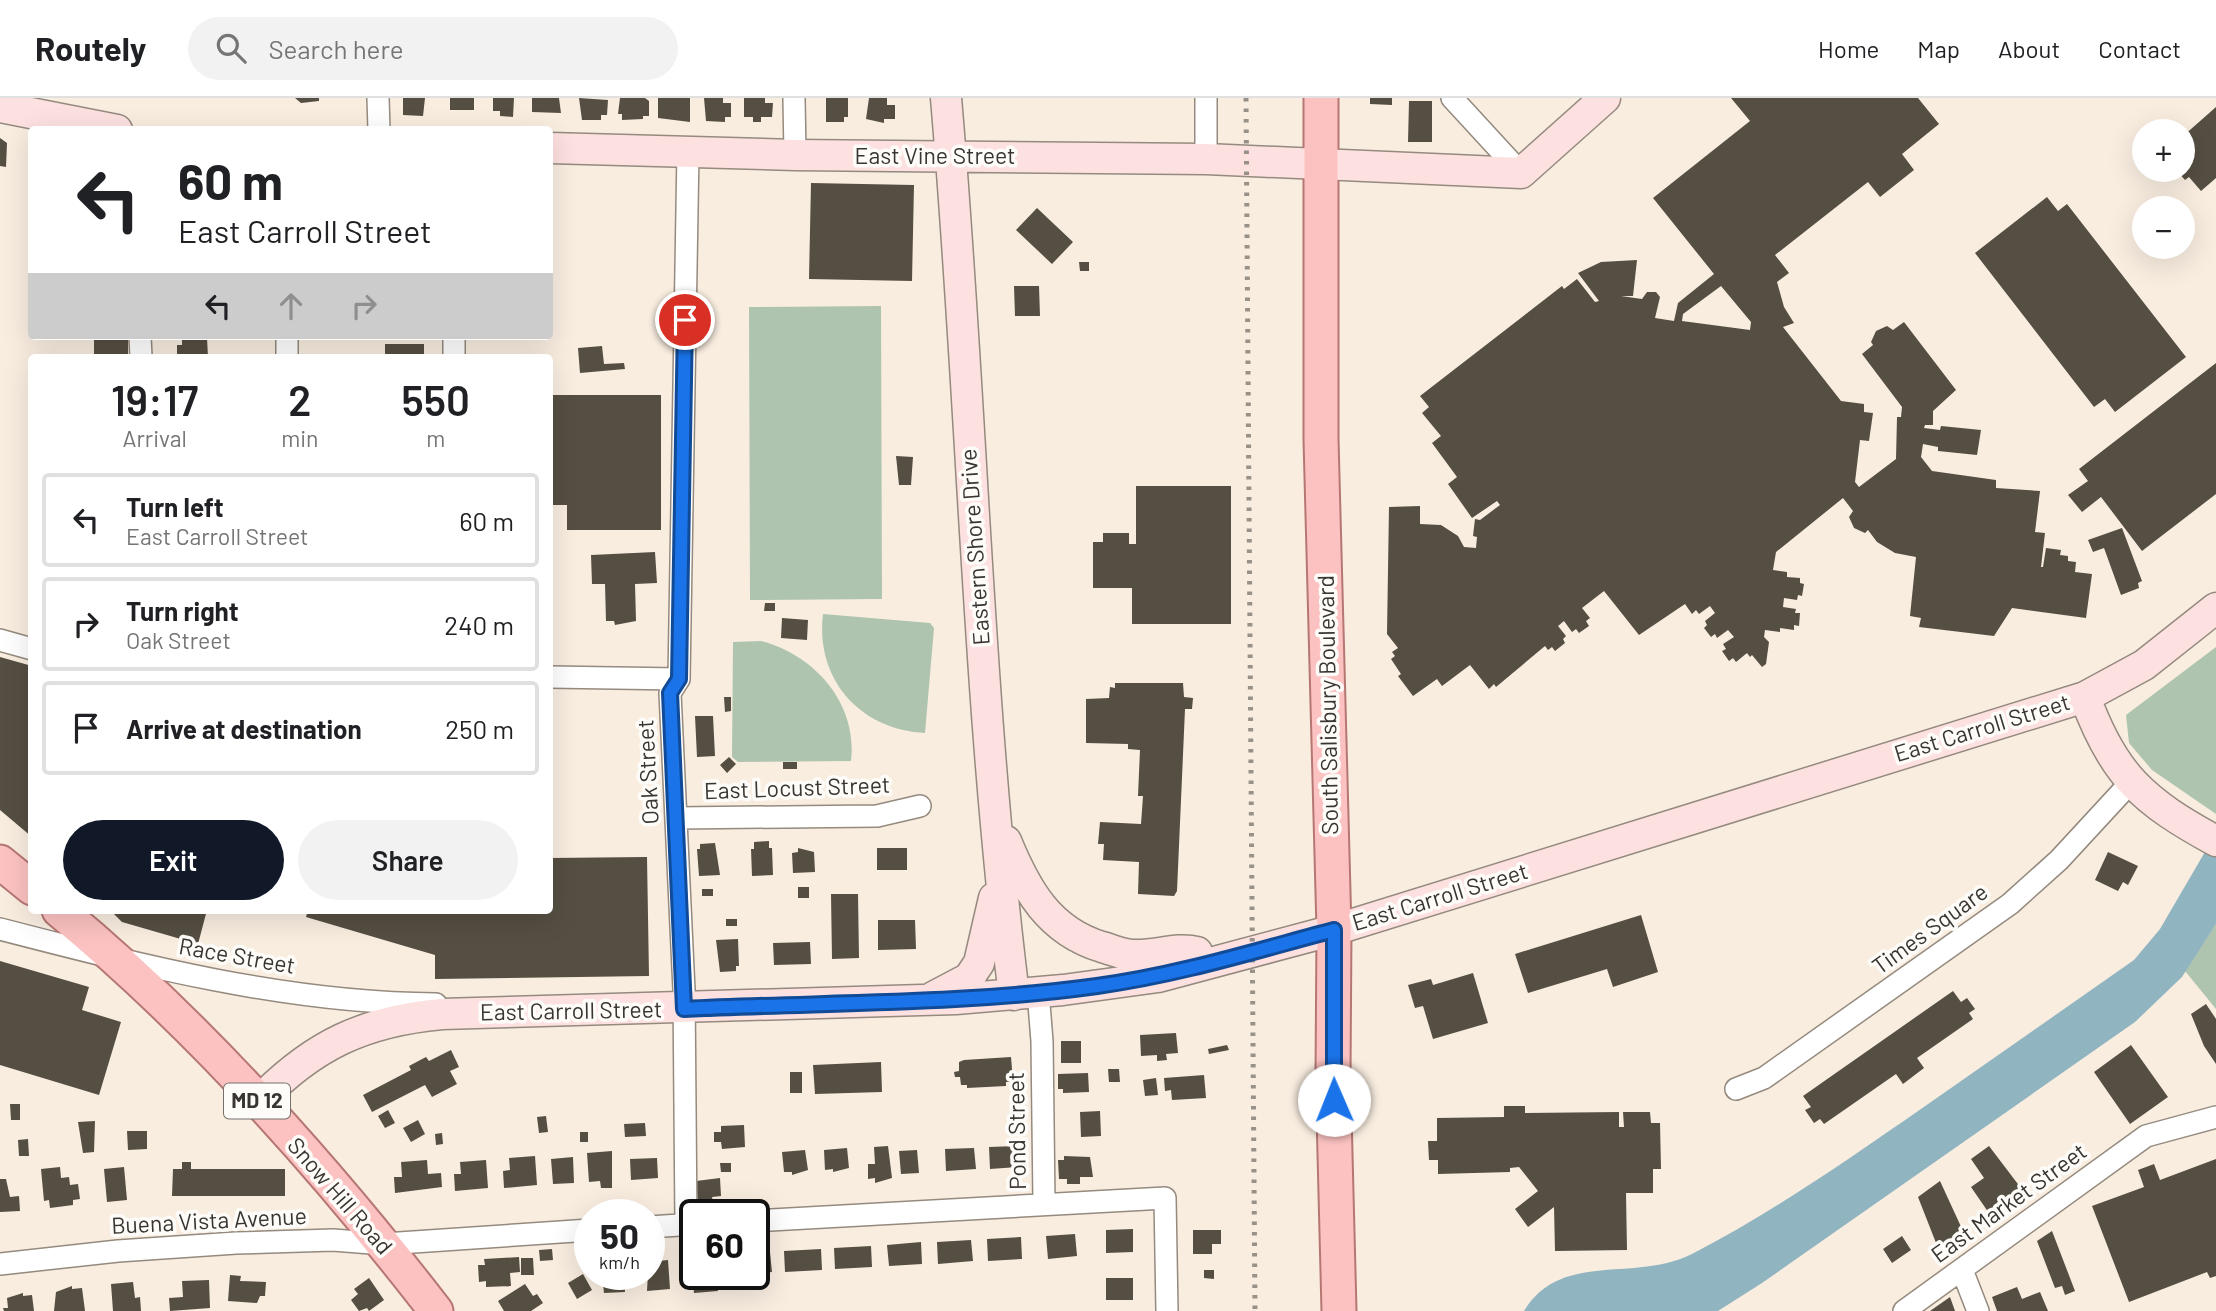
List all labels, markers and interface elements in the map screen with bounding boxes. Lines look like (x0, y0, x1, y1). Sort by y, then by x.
search box (188, 17, 678, 80)
text: Routely (35, 28, 146, 68)
icon: search (212, 29, 250, 67)
text: Search here (268, 33, 404, 64)
text: Home (1818, 34, 1879, 63)
text: Map (1917, 34, 1960, 63)
text: About (1998, 34, 2060, 63)
text: Contact (2098, 34, 2181, 63)
map controls (2132, 119, 2195, 259)
button: + (2132, 119, 2195, 182)
street label: East Vine Street (855, 141, 1015, 169)
text: 60 m (178, 151, 283, 210)
icon: left (63, 154, 154, 245)
button: − (2132, 196, 2195, 259)
text: East Carroll Street (178, 211, 432, 249)
icon: left (199, 287, 237, 325)
icon: ahead (272, 287, 310, 325)
icon: right (345, 287, 383, 325)
pin (655, 290, 715, 350)
icon: arrive (666, 301, 704, 339)
text: 19:17 (111, 374, 198, 424)
text: 2 (288, 374, 311, 424)
text: 550 (402, 374, 470, 424)
text: Arrival (122, 424, 187, 452)
text: min (281, 424, 319, 452)
text: m (426, 424, 445, 452)
street label: Eastern Shore Drive (953, 448, 995, 646)
text: Turn left (126, 491, 224, 522)
icon: left (67, 501, 105, 539)
text: 60 m (459, 505, 514, 536)
text: East Carroll Street (126, 522, 308, 550)
street label: South Salisbury Boulevard (1311, 575, 1343, 835)
text: Turn right (126, 595, 239, 626)
icon: right (67, 605, 105, 643)
text: 240 m (444, 609, 514, 640)
text: Oak Street (126, 626, 231, 654)
street label: East Carroll Street (1890, 687, 2073, 767)
icon: arrive (67, 709, 105, 747)
text: Arrive at destination (126, 713, 362, 744)
text: 250 m (445, 713, 514, 744)
street label: Oak Street (630, 719, 664, 825)
street label: East Locust Street (703, 770, 891, 804)
button: Exit (63, 820, 284, 900)
button: Share (298, 820, 518, 900)
street label: East Carroll Street (1348, 856, 1531, 936)
street label: Times Square (1866, 877, 1993, 979)
street label: Race Street (177, 931, 297, 979)
street label: East Carroll Street (480, 994, 662, 1026)
position arrow (1297, 1063, 1371, 1137)
street label: Pond Street (1001, 1072, 1031, 1190)
road number: MD 12 (224, 1084, 290, 1118)
street label: Snow Hill Road (282, 1131, 399, 1260)
street label: East Market Street (1925, 1136, 2092, 1268)
speed limit sign: 60 (679, 1199, 770, 1290)
street label: Buena Vista Avenue (110, 1201, 307, 1239)
text: 50 (600, 1214, 639, 1256)
text: km/h (599, 1251, 640, 1273)

